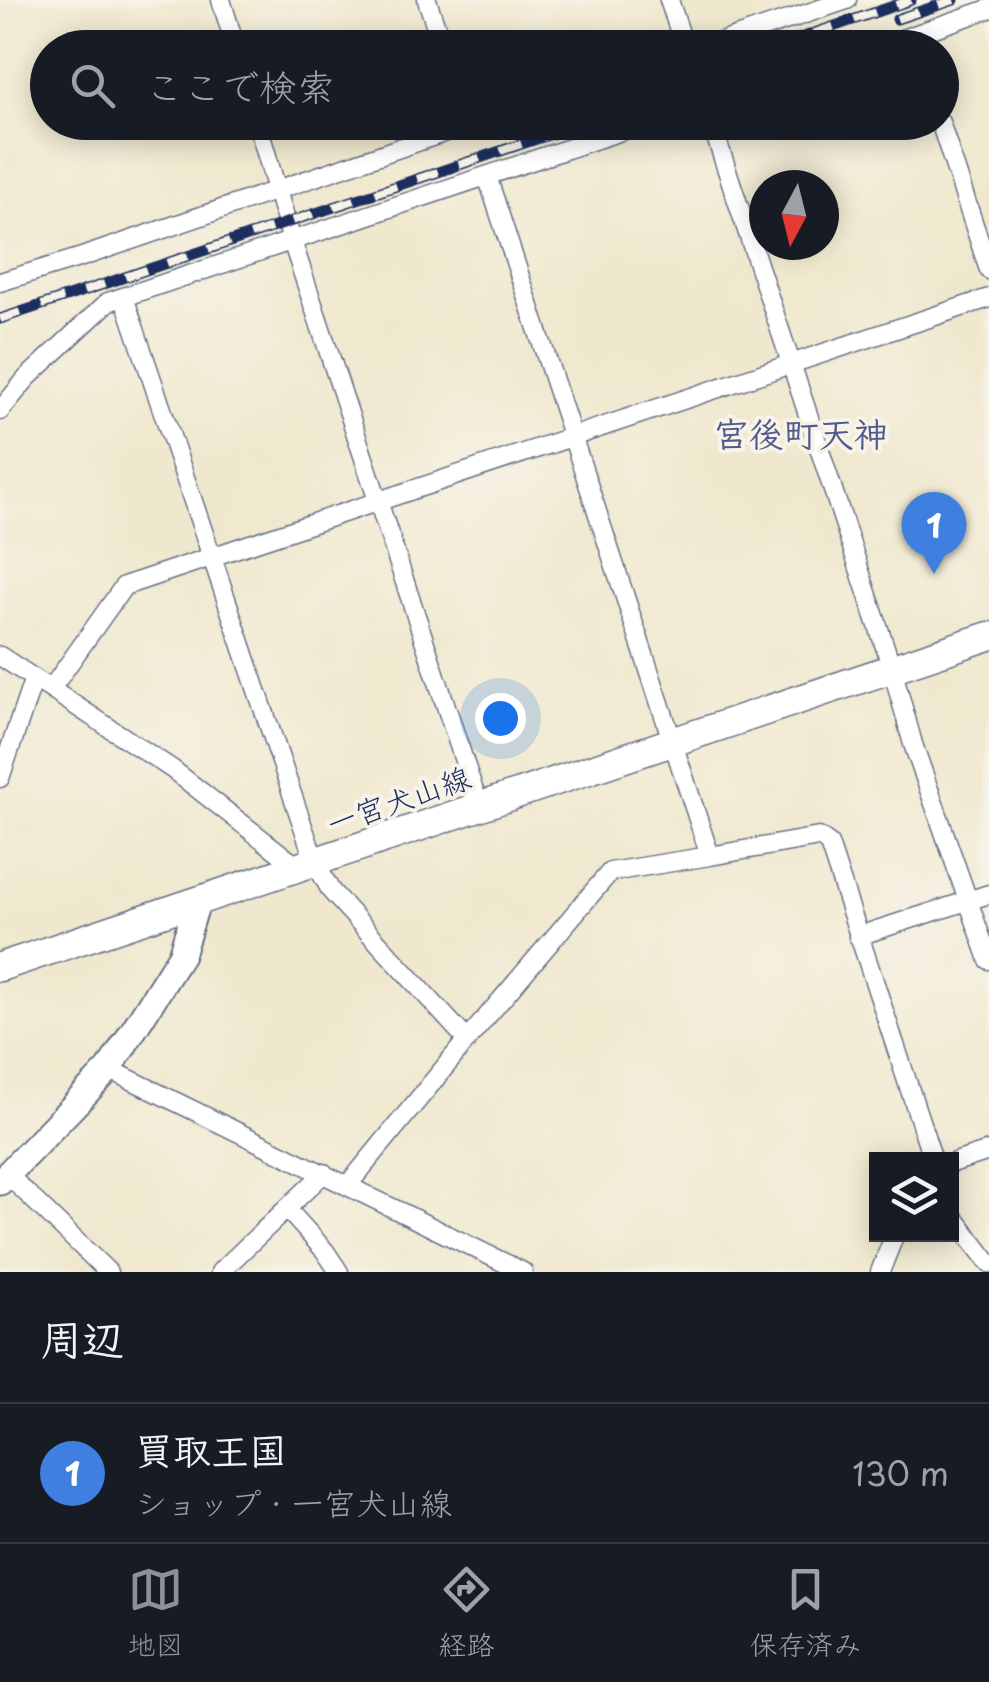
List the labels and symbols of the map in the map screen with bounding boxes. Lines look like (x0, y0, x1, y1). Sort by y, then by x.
north arrow (749, 170, 839, 260)
district label: 宮後町天神 (713, 406, 889, 459)
pin: 1 (902, 492, 966, 574)
your location (475, 693, 526, 744)
street label: 一宮犬山線 (320, 753, 476, 845)

